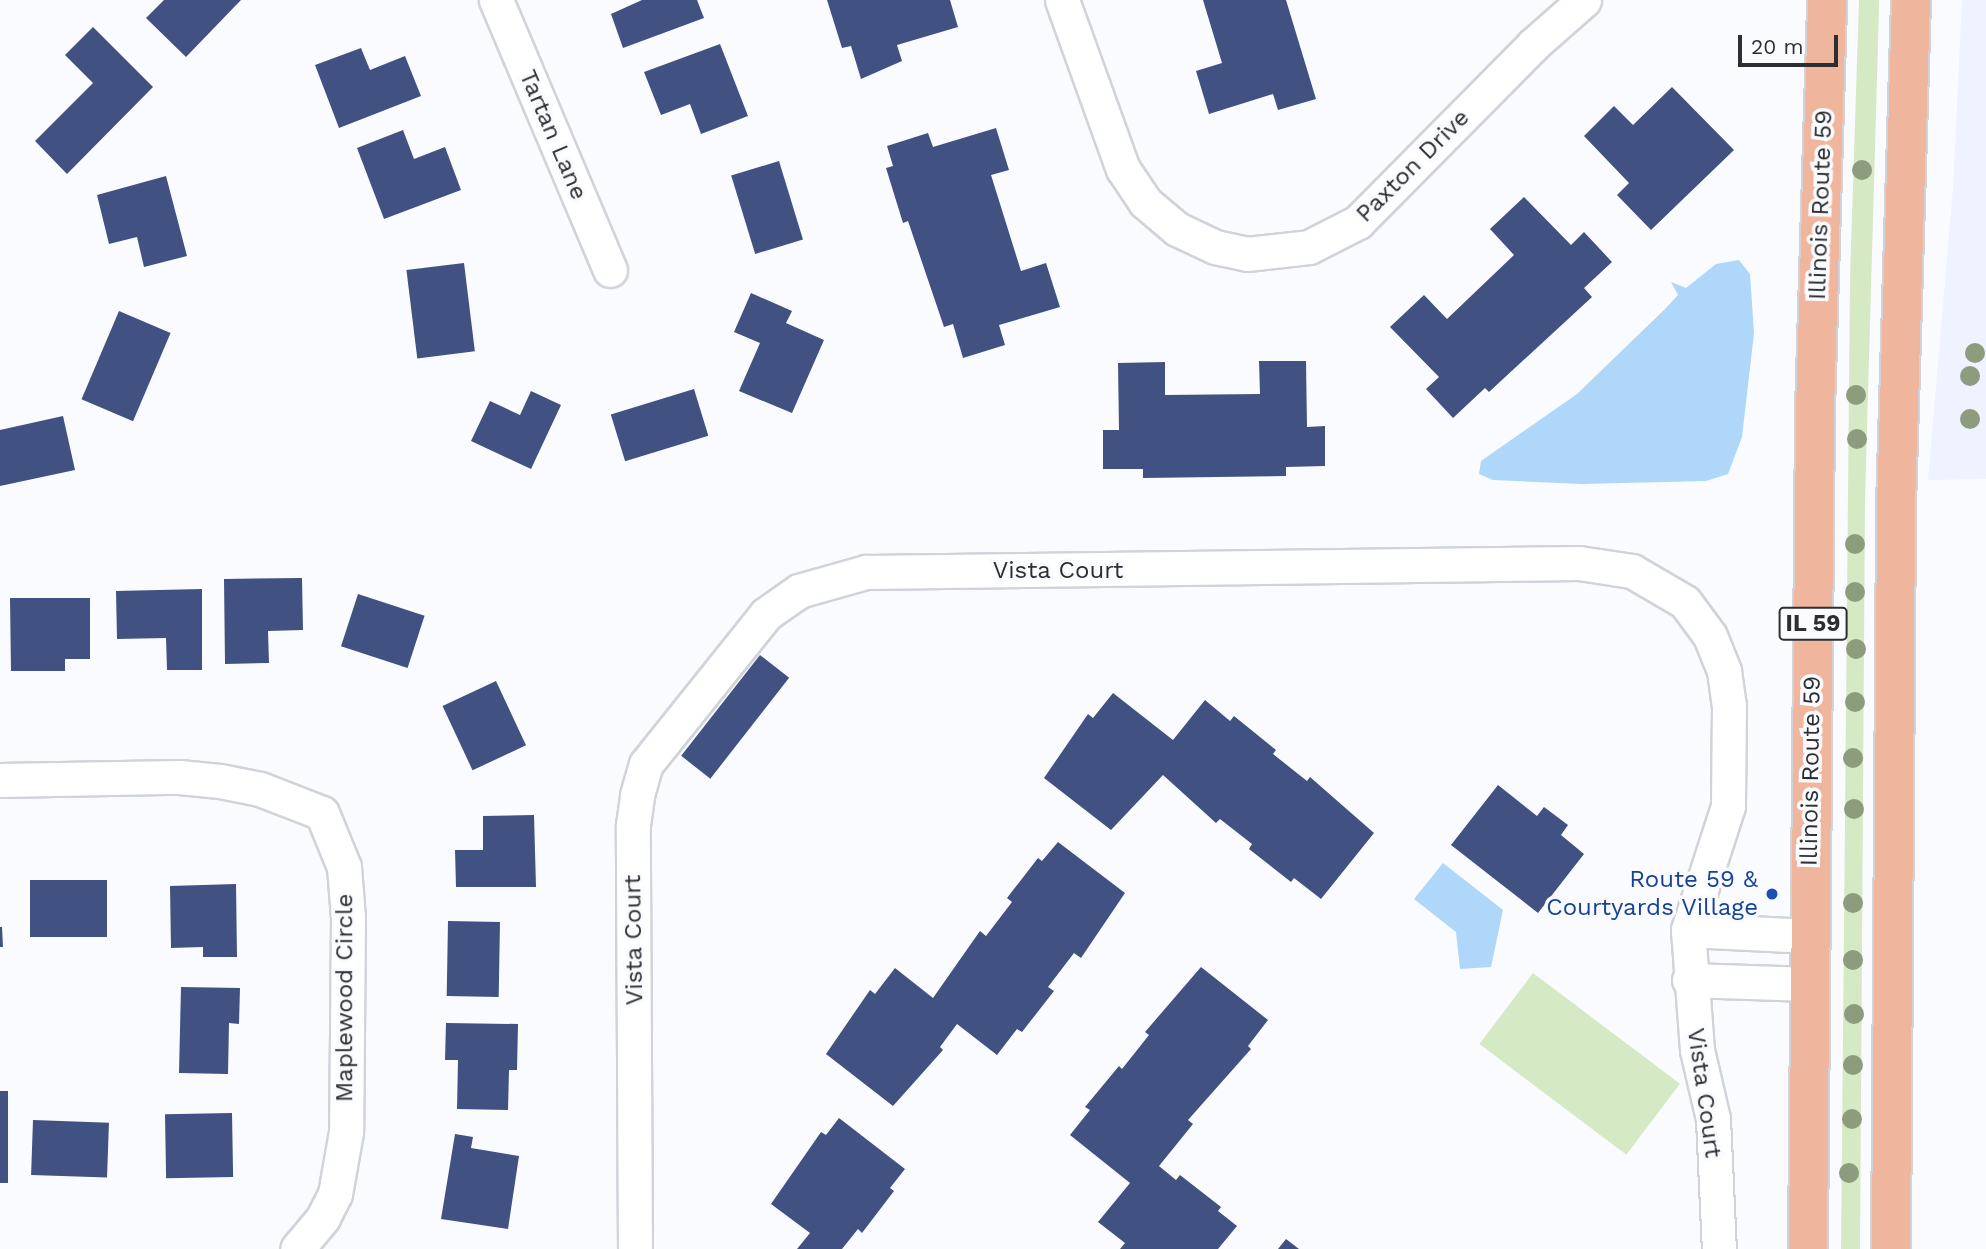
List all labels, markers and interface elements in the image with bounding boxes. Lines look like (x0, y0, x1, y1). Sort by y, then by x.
scale bar (1741, 21, 1841, 65)
text: 20 m (1751, 34, 1803, 59)
street label: Tartan Lane (513, 66, 593, 204)
street label: Paxton Drive (1350, 103, 1476, 229)
street label: Illinois Route 59 (1803, 109, 1839, 301)
street label: Vista Court (992, 557, 1124, 585)
road number: IL 59 (1778, 604, 1848, 644)
street label: Illinois Route 59 (1795, 676, 1827, 866)
place label: Route 59 & Courtyards Village (1545, 866, 1758, 922)
street label: Vista Court (618, 874, 650, 1006)
marker: Route 59 & Courtyards Village (1764, 886, 1780, 902)
street label: Maplewood Circle (331, 894, 359, 1102)
street label: Vista Court (1681, 1026, 1727, 1160)

